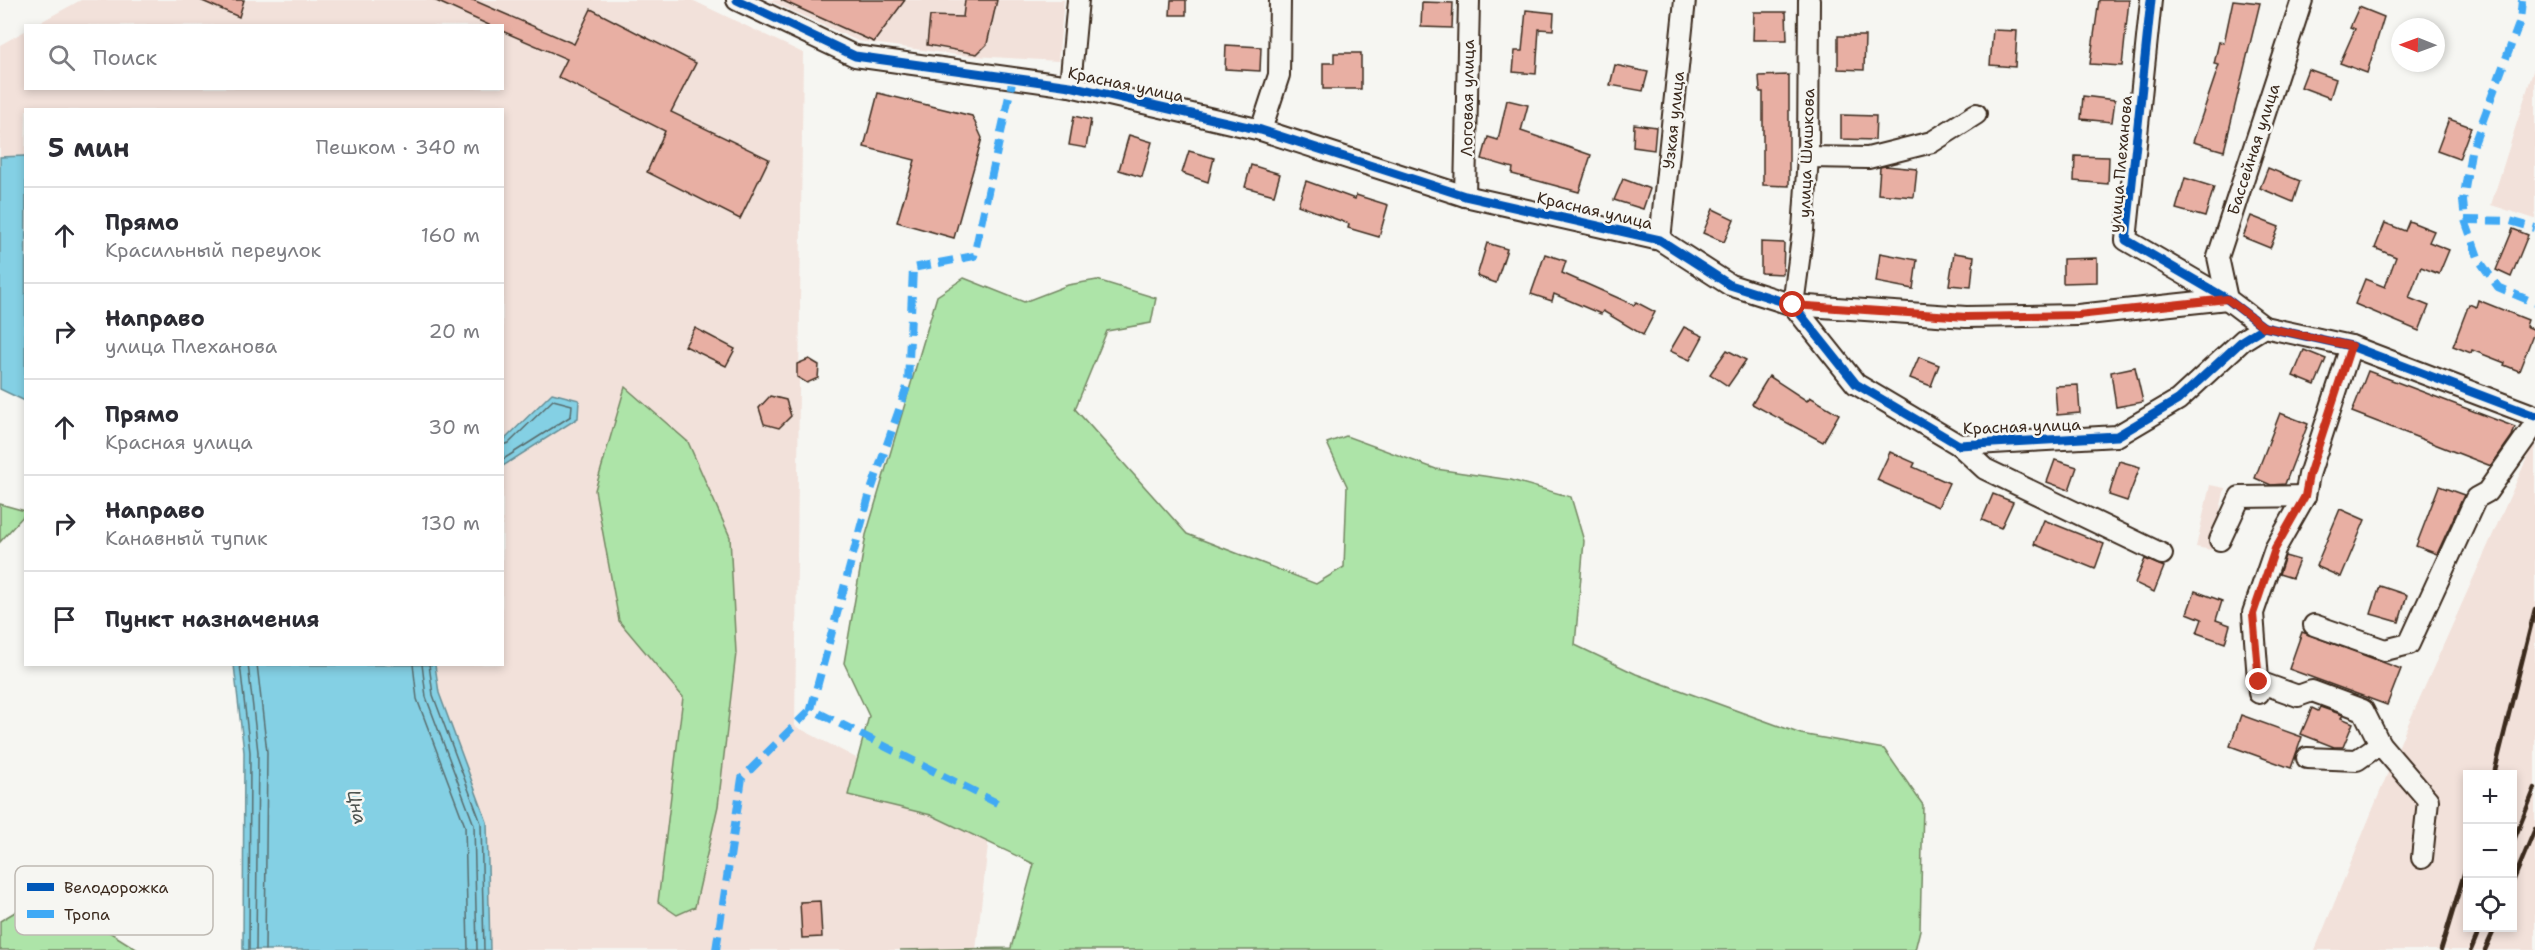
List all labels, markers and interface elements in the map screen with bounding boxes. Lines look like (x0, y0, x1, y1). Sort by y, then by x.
north arrow (2391, 18, 2445, 72)
search box (24, 24, 504, 90)
street label: Логовая улица (1456, 39, 1479, 157)
icon: search (45, 41, 78, 74)
text: Поиск (93, 43, 157, 72)
street label: Красная улица (1066, 62, 1186, 107)
street label: Узкая улица (1658, 70, 1689, 170)
street label: Бассейная улица (2222, 81, 2285, 217)
street label: улица Шишкова (1794, 88, 1819, 218)
street label: улица Плеханова (2104, 94, 2137, 234)
text: 5 мин (48, 130, 129, 165)
text: Пешком · 340 m (316, 134, 480, 160)
street label: Красная улица (1535, 187, 1655, 234)
text: Прямо (105, 208, 179, 237)
icon: ahead (48, 219, 81, 252)
text: 160 m (421, 222, 480, 248)
text: Красильный переулок (105, 237, 321, 263)
route start (1779, 291, 1805, 317)
text: Направо (105, 304, 205, 333)
icon: right (48, 315, 81, 348)
text: 20 m (429, 318, 480, 344)
text: улица Плеханова (105, 333, 277, 359)
text: Прямо (105, 400, 179, 429)
icon: ahead (48, 411, 81, 444)
text: 30 m (428, 414, 480, 440)
street label: Красная улица (1963, 414, 2082, 439)
text: Красная улица (105, 429, 253, 455)
text: Направо (105, 496, 205, 525)
icon: right (48, 507, 81, 540)
text: 130 m (421, 510, 480, 536)
text: Канавный тупик (105, 525, 268, 551)
icon: arrive (48, 603, 81, 636)
text: Пункт назначения (105, 605, 319, 634)
route end (2245, 668, 2271, 694)
map controls (2463, 770, 2517, 932)
button: + (2463, 770, 2517, 824)
water label: Цна (341, 787, 373, 827)
button: − (2463, 824, 2517, 878)
legend (15, 866, 213, 935)
text: Велодорожка (64, 877, 169, 898)
button: locate (2463, 878, 2517, 932)
text: Тропа (64, 904, 110, 925)

